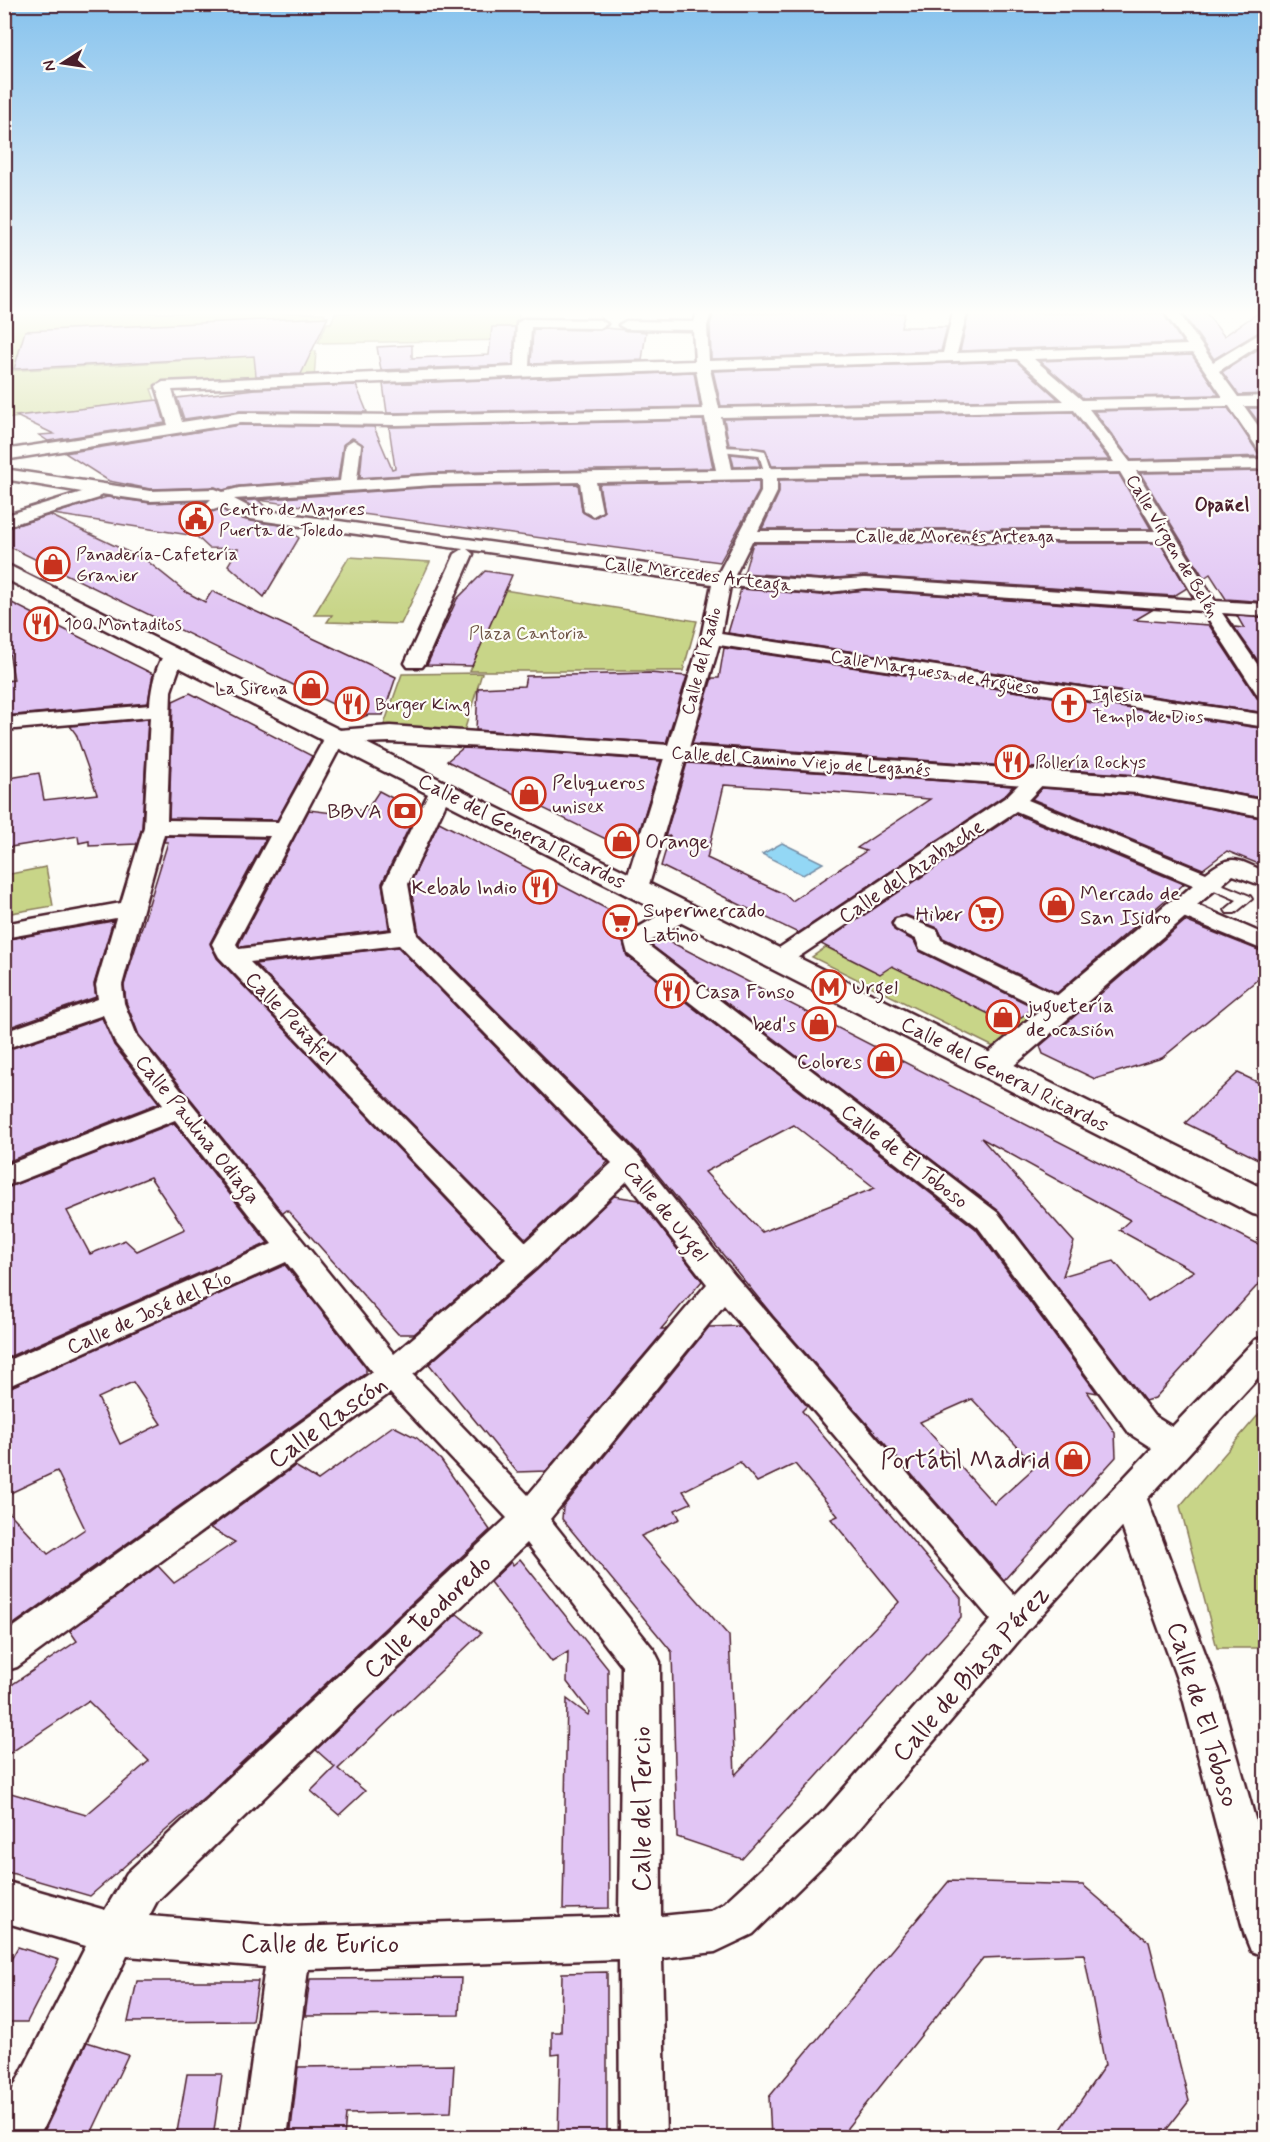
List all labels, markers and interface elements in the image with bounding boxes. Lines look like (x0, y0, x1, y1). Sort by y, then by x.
north arrow (33, 33, 93, 93)
text: N (38, 58, 61, 73)
street label: Calle Virgen de Belén (1119, 470, 1224, 623)
district label: Opañel (1195, 492, 1249, 519)
place label: Centro de Mayores Puerta de Toledo (219, 498, 365, 543)
public building icon: Centro de Mayores Puerta de Toledo (178, 501, 214, 537)
street label: Calle de Morenés Arteaga (855, 525, 1055, 549)
place label: Panadería-Cafetería Granier (76, 543, 238, 588)
shop icon: Panadería-Cafetería Granier (35, 546, 71, 582)
street label: Calle Mercedes Arteaga (603, 552, 793, 600)
street label: Calle del Radio (676, 605, 728, 718)
restaurant icon: 100 Montaditos (23, 606, 59, 642)
place label: 100 Montaditos (64, 613, 182, 637)
park label: Plaza Cantoria (469, 622, 587, 646)
street label: Calle Marquesa de Argüeso (829, 645, 1041, 703)
shop icon: La Sirena (293, 670, 329, 706)
place label: La Sirena (215, 677, 288, 701)
place label: Iglesia Templo de Dios (1092, 684, 1204, 729)
restaurant icon: Burger King (334, 686, 370, 722)
church icon: Iglesia Templo de Dios (1051, 687, 1087, 723)
place label: Burger King (375, 693, 470, 718)
street label: Calle del Camino Viejo de Leganés (671, 741, 931, 783)
restaurant icon: Pollería Rockys (994, 744, 1030, 780)
place label: Pollería Rockys (1035, 751, 1146, 775)
street label: Calle del General Ricardos (413, 767, 630, 897)
place label: Peluqueros unisex (552, 769, 645, 821)
shop icon: Peluqueros unisex (511, 776, 547, 812)
bank icon: BBVA (387, 793, 423, 829)
place label: BBVA (327, 798, 382, 826)
street label: Calle del Azabache (833, 813, 990, 931)
shop icon: Orange (604, 823, 640, 859)
place label: Orange (645, 828, 710, 857)
restaurant icon: Kebab Indio (522, 869, 558, 905)
place label: Kebab Indio (411, 874, 517, 902)
place label: Mercado de San Isidro (1080, 880, 1180, 932)
shop icon: Mercado de San Isidro (1039, 887, 1075, 923)
supermarket icon: Hiber (968, 896, 1004, 932)
place label: Supermercado Latino (643, 897, 765, 949)
place label: Hiber (915, 901, 963, 929)
supermarket icon: Supermercado Latino (602, 904, 638, 940)
street label: Calle Peñafiel (239, 966, 342, 1072)
metro station icon: Urgel (811, 969, 847, 1005)
restaurant icon: Casa Fonso (654, 973, 690, 1009)
place label: Urgel (852, 974, 898, 1004)
place label: Casa Fonso (695, 978, 795, 1006)
place label: juguetería de ocasión (1025, 992, 1114, 1044)
shop icon: juguetería de ocasión (985, 999, 1021, 1035)
shop icon: bed's (801, 1006, 837, 1042)
street label: Calle del General Ricardos (896, 1010, 1113, 1140)
place label: bed's (752, 1011, 796, 1039)
shop icon: Colores (867, 1043, 903, 1079)
place label: Colores (797, 1048, 862, 1076)
street label: Calle Paulina Odiaga (127, 1049, 266, 1211)
street label: Calle de El Toboso (835, 1098, 974, 1215)
street label: Calle de Urgel (614, 1155, 714, 1269)
street label: Calle de José del Río (63, 1264, 236, 1362)
street label: Calle Rascón (262, 1368, 395, 1477)
shop icon: Portátil Madrid (1055, 1441, 1091, 1477)
place label: Portátil Madrid (880, 1444, 1050, 1478)
street label: Calle Teodoredo (357, 1548, 500, 1687)
street label: Calle de Blasa Pérez (885, 1579, 1058, 1770)
street label: Calle de El Toboso (1158, 1618, 1246, 1811)
street label: Calle del Tercio (626, 1726, 660, 1892)
street label: Calle de Eurico (241, 1928, 399, 1962)

